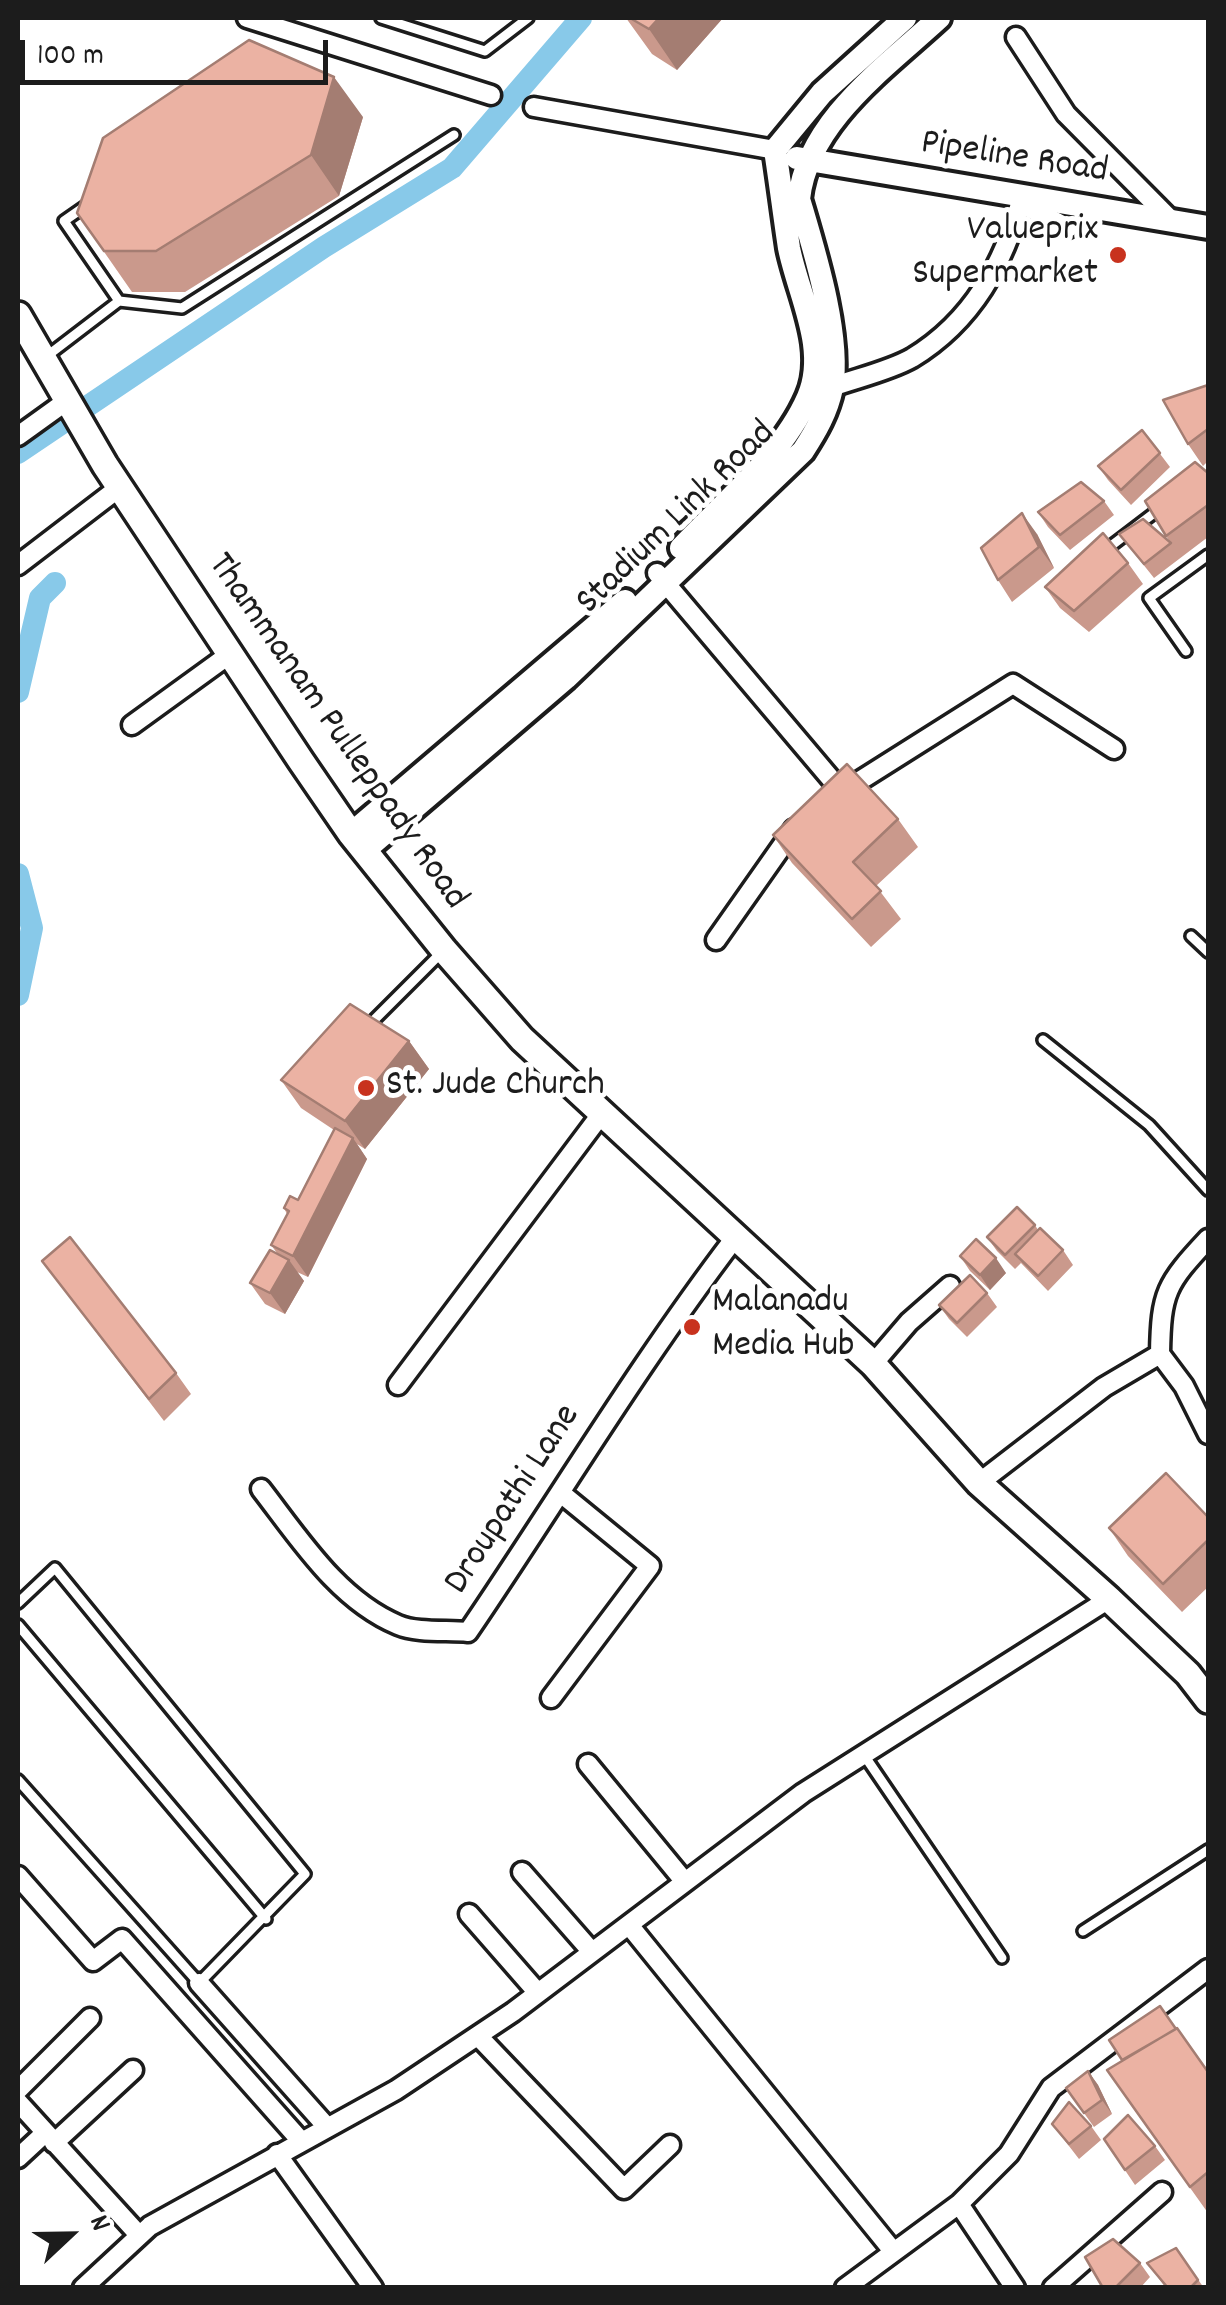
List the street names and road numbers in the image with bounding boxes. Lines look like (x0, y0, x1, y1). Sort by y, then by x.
street label: Pipeline Road (917, 123, 1111, 197)
street label: Stadium Link Road (569, 413, 787, 627)
street label: Thammanam Pulleppady Road (194, 546, 476, 920)
street label: Droupathi Lane (437, 1398, 593, 1604)

